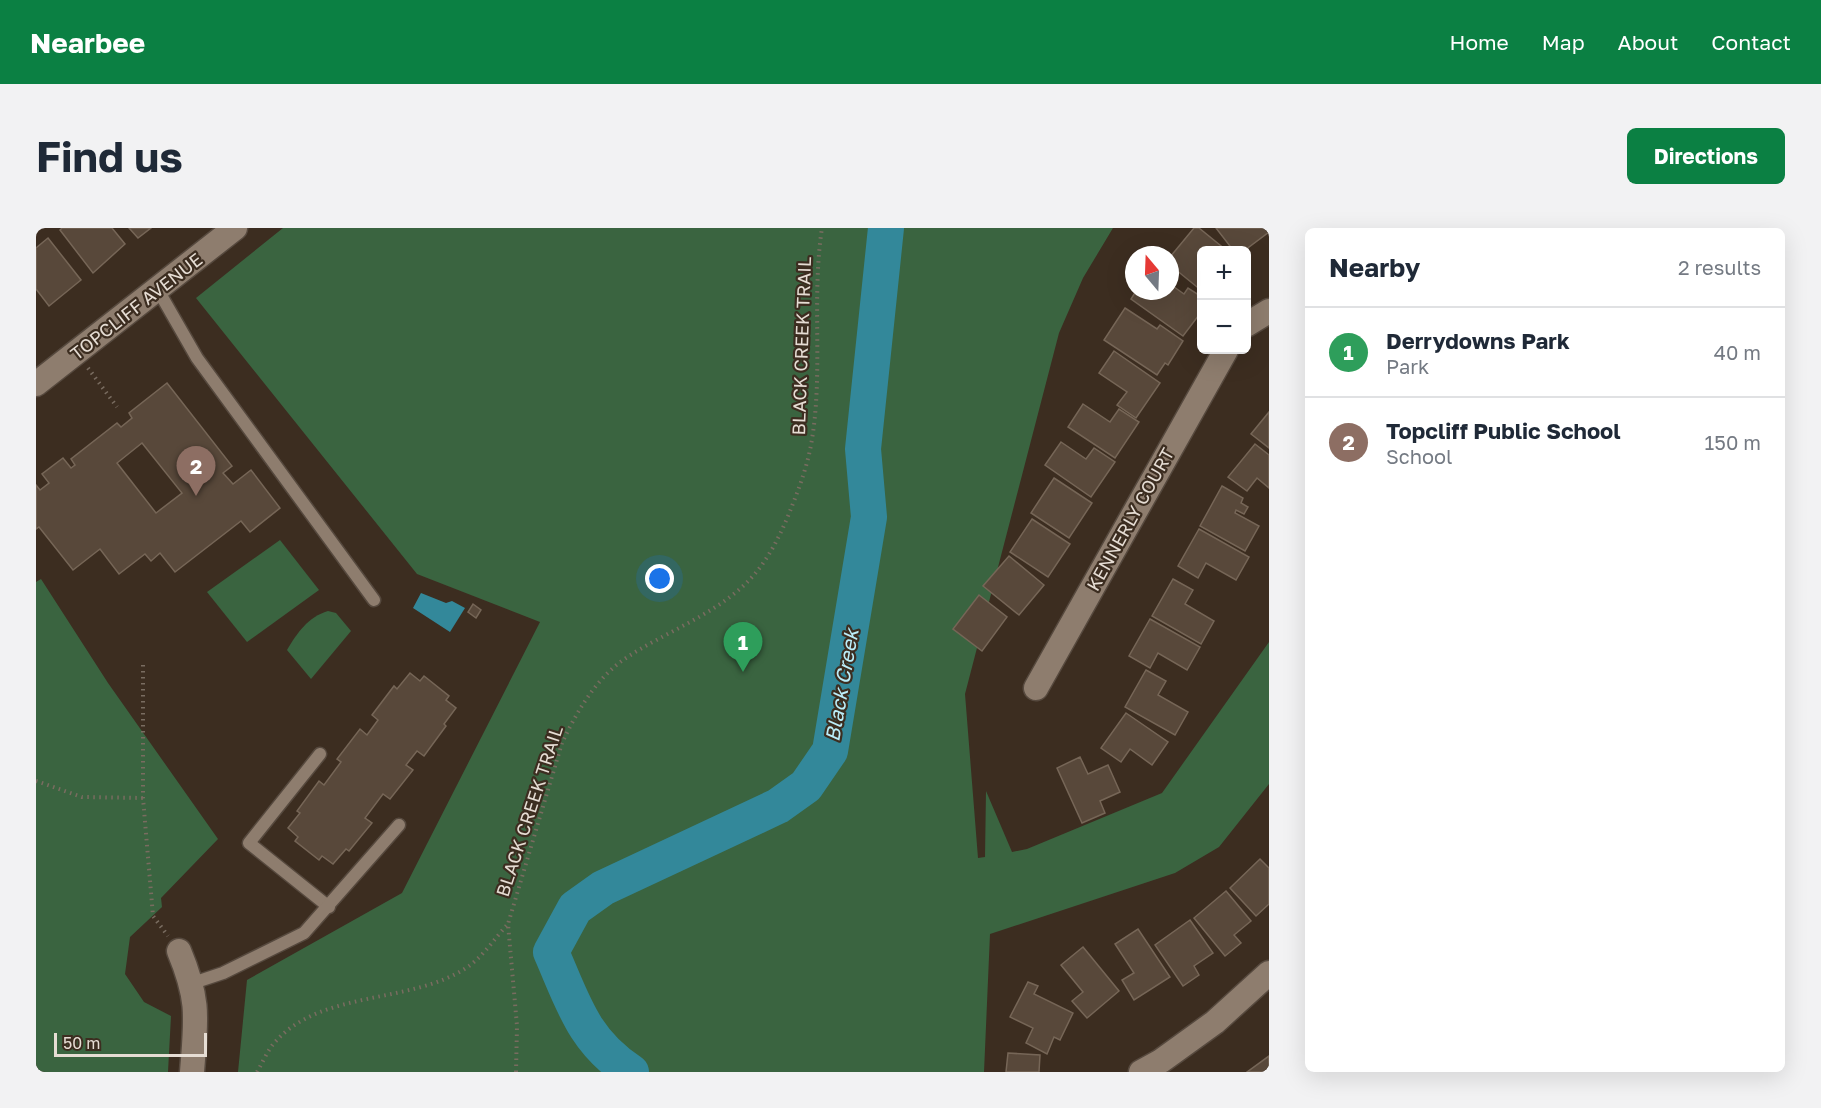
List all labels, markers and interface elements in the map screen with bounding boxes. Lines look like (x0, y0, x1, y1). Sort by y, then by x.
text: Nearbee (30, 26, 145, 59)
text: Home (1449, 29, 1509, 55)
text: Map (1542, 29, 1585, 55)
text: About (1618, 29, 1678, 55)
text: Contact (1711, 29, 1791, 55)
button: Directions (1627, 128, 1785, 184)
text: Find us (36, 131, 183, 181)
north arrow (1125, 246, 1179, 300)
map controls (1197, 246, 1251, 354)
button: + (1197, 246, 1251, 300)
street label: TOPCLIFF AVENUE (66, 248, 206, 364)
text: Nearby (1329, 252, 1420, 283)
text: 2 results (1678, 255, 1761, 279)
street label: BLACK CREEK TRAIL (787, 256, 815, 436)
button: − (1197, 300, 1251, 354)
text: Derrydowns Park (1386, 327, 1570, 354)
text: 1 (1343, 340, 1354, 364)
text: 40 m (1714, 340, 1761, 364)
text: Park (1386, 354, 1429, 378)
text: Topcliff Public School (1386, 417, 1621, 444)
text: 2 (1342, 430, 1355, 454)
text: 150 m (1705, 430, 1761, 454)
street label: KENNERLY COURT (1082, 444, 1178, 594)
text: School (1386, 444, 1452, 468)
pin: 2 (176, 446, 216, 496)
your location (645, 564, 674, 593)
pin: 1 (724, 622, 762, 672)
water label: Black Creek (819, 624, 863, 743)
street label: BLACK CREEK TRAIL (491, 723, 567, 899)
scale bar (54, 1030, 207, 1058)
text: 50 m (63, 1033, 100, 1053)

